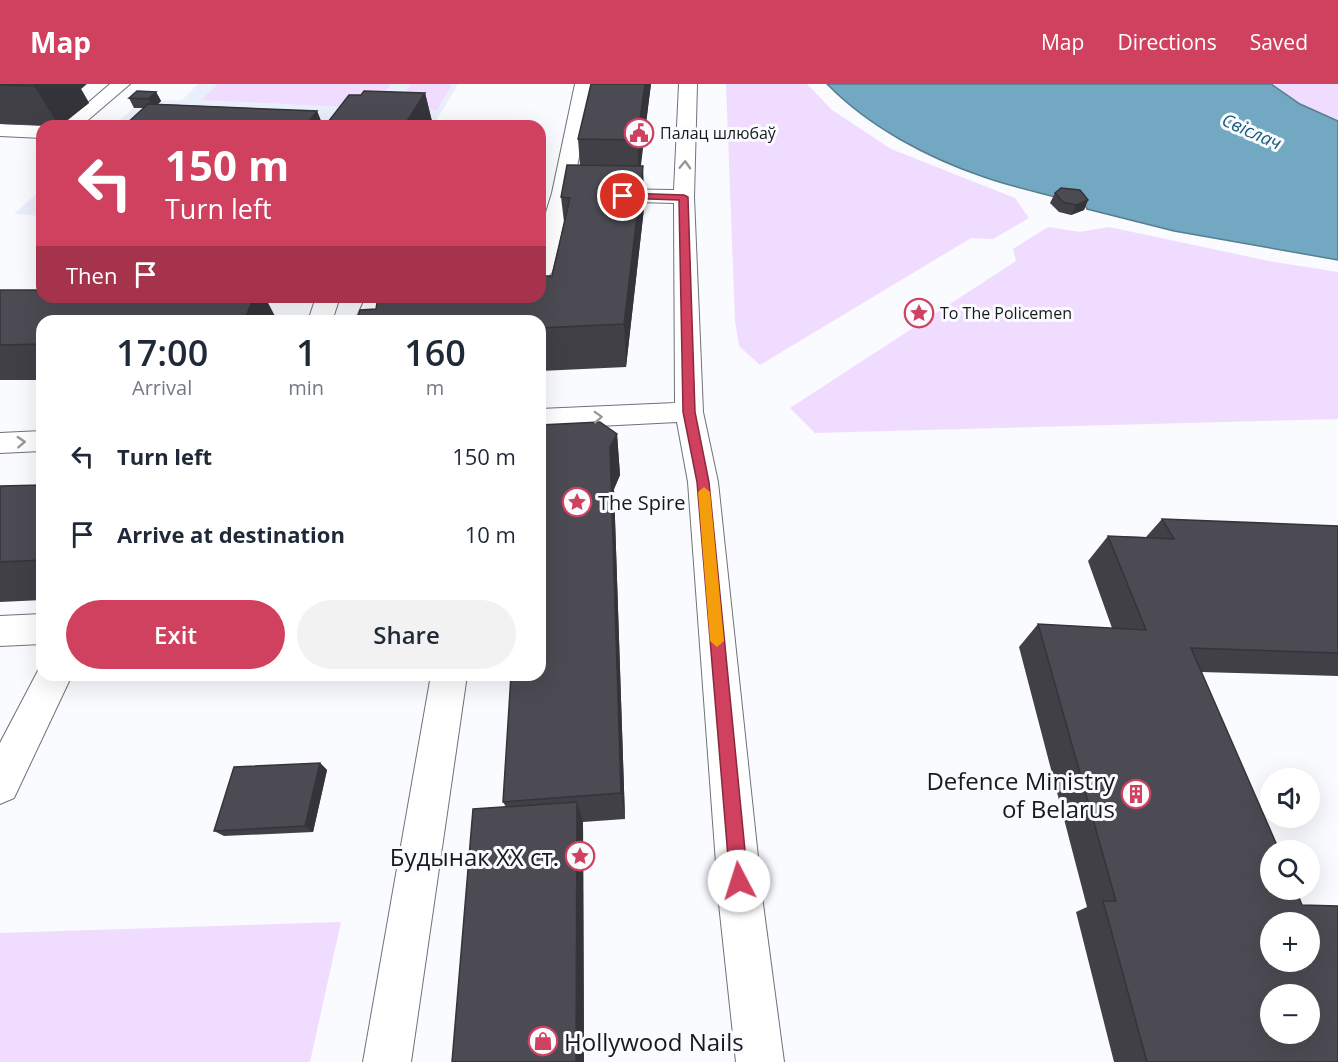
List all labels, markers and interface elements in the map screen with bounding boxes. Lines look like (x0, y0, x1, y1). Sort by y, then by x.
text: Map (30, 23, 91, 61)
text: Map (1041, 28, 1084, 56)
text: Directions (1117, 28, 1217, 56)
text: Saved (1250, 28, 1308, 56)
water label: Свіслач (1218, 107, 1286, 155)
public building icon: Палац шлюбаў (623, 117, 655, 149)
place label: Палац шлюбаў (660, 122, 777, 144)
text: 150 m (165, 136, 289, 193)
icon: left (66, 144, 144, 222)
one-way arrow (678, 160, 691, 169)
pin (597, 170, 648, 221)
icon: arrive (606, 179, 639, 212)
text: Turn left (165, 190, 272, 227)
icon: arrive (129, 258, 162, 291)
text: Then (66, 260, 117, 290)
place icon: To The Policemen (903, 297, 935, 329)
place label: To The Policemen (940, 302, 1072, 324)
text: 17:00 (116, 328, 208, 377)
text: 1 (296, 328, 317, 377)
text: 160 (404, 328, 466, 377)
text: Arrival (132, 374, 192, 401)
text: min (288, 374, 324, 401)
text: m (426, 374, 444, 401)
one-way arrow (594, 411, 603, 424)
one-way arrow (16, 436, 26, 449)
icon: left (66, 440, 99, 473)
text: Turn left (117, 441, 212, 471)
text: 150 m (452, 441, 516, 471)
place icon: The Spire (561, 486, 593, 518)
place label: The Spire (598, 489, 685, 516)
icon: arrive (66, 518, 99, 551)
text: Arrive at destination (117, 519, 345, 549)
text: 10 m (465, 519, 516, 549)
button: Exit (66, 600, 285, 669)
button: Share (297, 600, 516, 669)
place label: Defence Ministry of Belarus (926, 764, 1116, 825)
map controls (1260, 768, 1320, 1044)
button: sound (1260, 768, 1320, 828)
building icon: Defence Ministry of Belarus (1120, 778, 1152, 810)
place label: Будынак XX ст. (390, 840, 559, 873)
place icon: Будынак XX ст. (564, 840, 596, 872)
button: search (1260, 840, 1320, 900)
position arrow (707, 849, 771, 913)
button: + (1260, 912, 1320, 972)
button: − (1260, 984, 1320, 1044)
shop icon: Hollywood Nails (527, 1025, 559, 1057)
place label: Hollywood Nails (564, 1025, 744, 1058)

